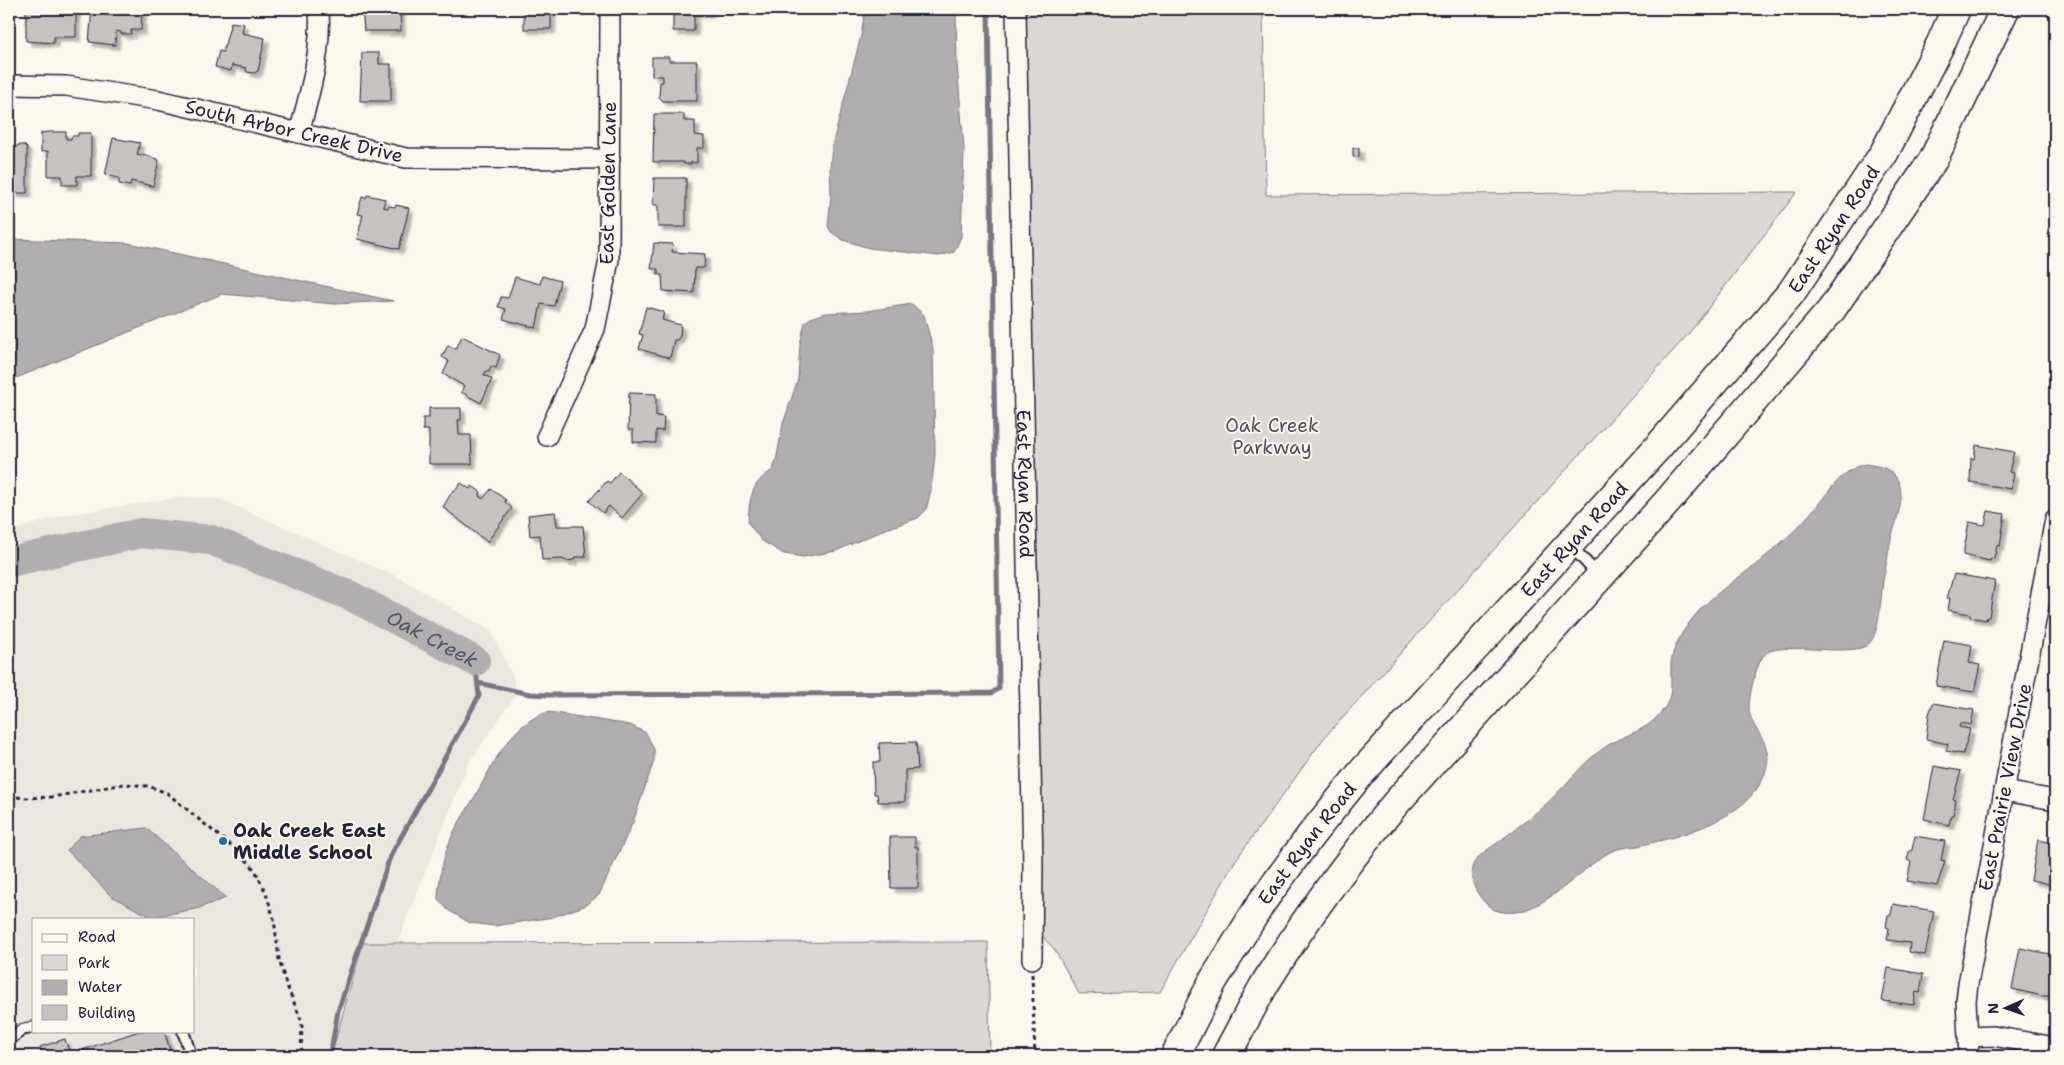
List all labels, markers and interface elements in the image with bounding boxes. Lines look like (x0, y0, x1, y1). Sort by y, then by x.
street label: South Arbor Creek Drive (183, 94, 405, 168)
street label: East Golden Lane (594, 101, 622, 265)
street label: East Ryan Road (1782, 160, 1885, 298)
street label: East Ryan Road (1011, 409, 1039, 558)
park label: Oak Creek Parkway (1225, 413, 1319, 460)
street label: East Ryan Road (1515, 476, 1633, 602)
water label: Oak Creek (382, 604, 483, 673)
street label: East Prairie View Drive (1973, 681, 2037, 893)
street label: East Ryan Road (1252, 776, 1362, 910)
place label: Oak Creek East Middle School (233, 818, 386, 865)
marker: Oak Creek East Middle School (217, 835, 229, 847)
legend (32, 918, 195, 1032)
text: Road (78, 927, 116, 947)
text: Park (78, 953, 110, 973)
text: Water (78, 977, 122, 997)
north arrow (1982, 982, 2032, 1032)
text: Building (78, 1003, 135, 1023)
text: N (1984, 1003, 2002, 1014)

